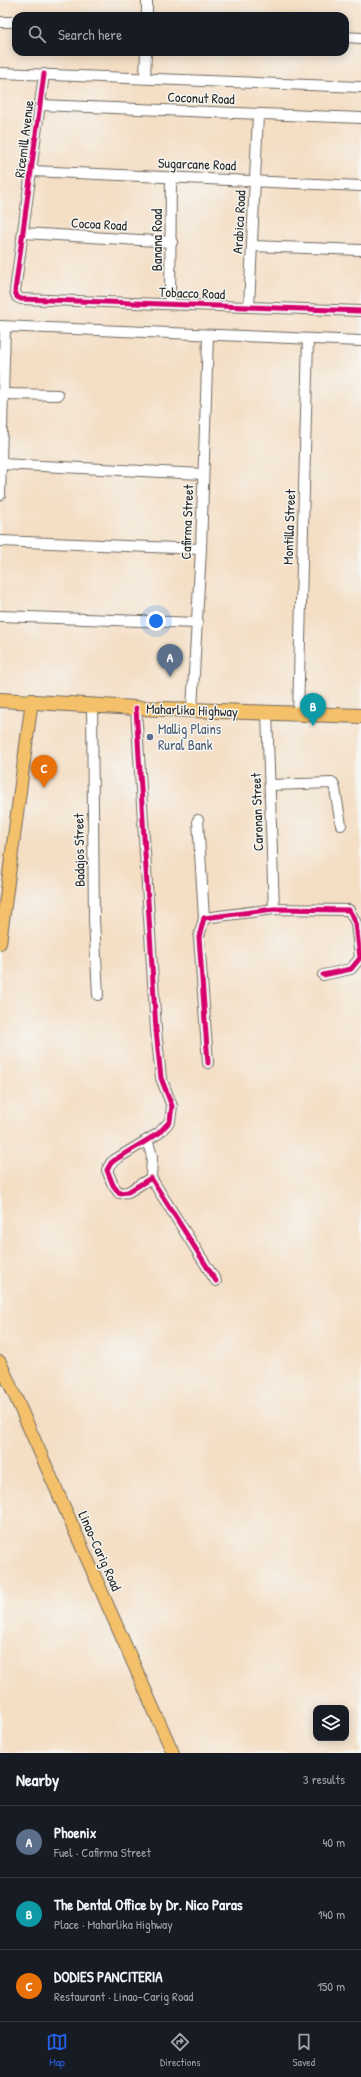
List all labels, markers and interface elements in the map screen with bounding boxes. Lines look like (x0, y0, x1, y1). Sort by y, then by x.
search box (12, 12, 349, 56)
icon: search (26, 23, 48, 45)
text: Search here (58, 24, 122, 45)
street label: Coconut Road (167, 87, 236, 108)
street label: Ricemill Avenue (9, 99, 38, 179)
street label: Sugarcane Road (158, 153, 237, 175)
street label: Arabica Road (227, 189, 250, 254)
street label: Banana Road (147, 208, 166, 271)
street label: Cocoa Road (71, 213, 128, 234)
street label: Tobacco Road (159, 282, 226, 303)
street label: Cafirma Street (176, 484, 197, 560)
street label: Montilla Street (278, 489, 299, 565)
your location (146, 611, 166, 631)
pin: A (157, 644, 183, 677)
pin: B (300, 693, 326, 726)
street label: Maharlika Highway (146, 698, 238, 722)
place label: Mallig Plains Rural Bank (158, 719, 221, 754)
marker: Mallig Plains Rural Bank (145, 732, 155, 742)
pin: C (31, 755, 57, 788)
street label: Caronan Street (246, 772, 267, 851)
street label: Badajos Street (68, 813, 90, 887)
street label: Linao-Carig Road (73, 1508, 127, 1595)
map controls (313, 1705, 349, 1741)
button: layers (313, 1705, 349, 1741)
text: Nearby (16, 1768, 59, 1791)
text: 3 results (303, 1770, 345, 1788)
text: Phoenix (54, 1822, 96, 1843)
text: A (26, 1833, 32, 1851)
text: 40 m (322, 1833, 345, 1851)
text: Fuel · Cafirma Street (54, 1843, 151, 1861)
text: The Dental Office by Dr. Nico Paras (54, 1894, 243, 1915)
text: B (26, 1905, 32, 1923)
text: 140 m (318, 1905, 345, 1923)
text: Place · Maharlika Highway (54, 1915, 173, 1933)
text: DODIES PANCITERIA (54, 1966, 163, 1987)
text: C (25, 1977, 33, 1995)
text: 150 m (317, 1977, 345, 1995)
text: Restaurant · Linao-Carig Road (54, 1987, 193, 2005)
tab: Map (46, 2031, 68, 2069)
tab: Directions (160, 2031, 201, 2069)
tab: Saved (293, 2031, 315, 2069)

